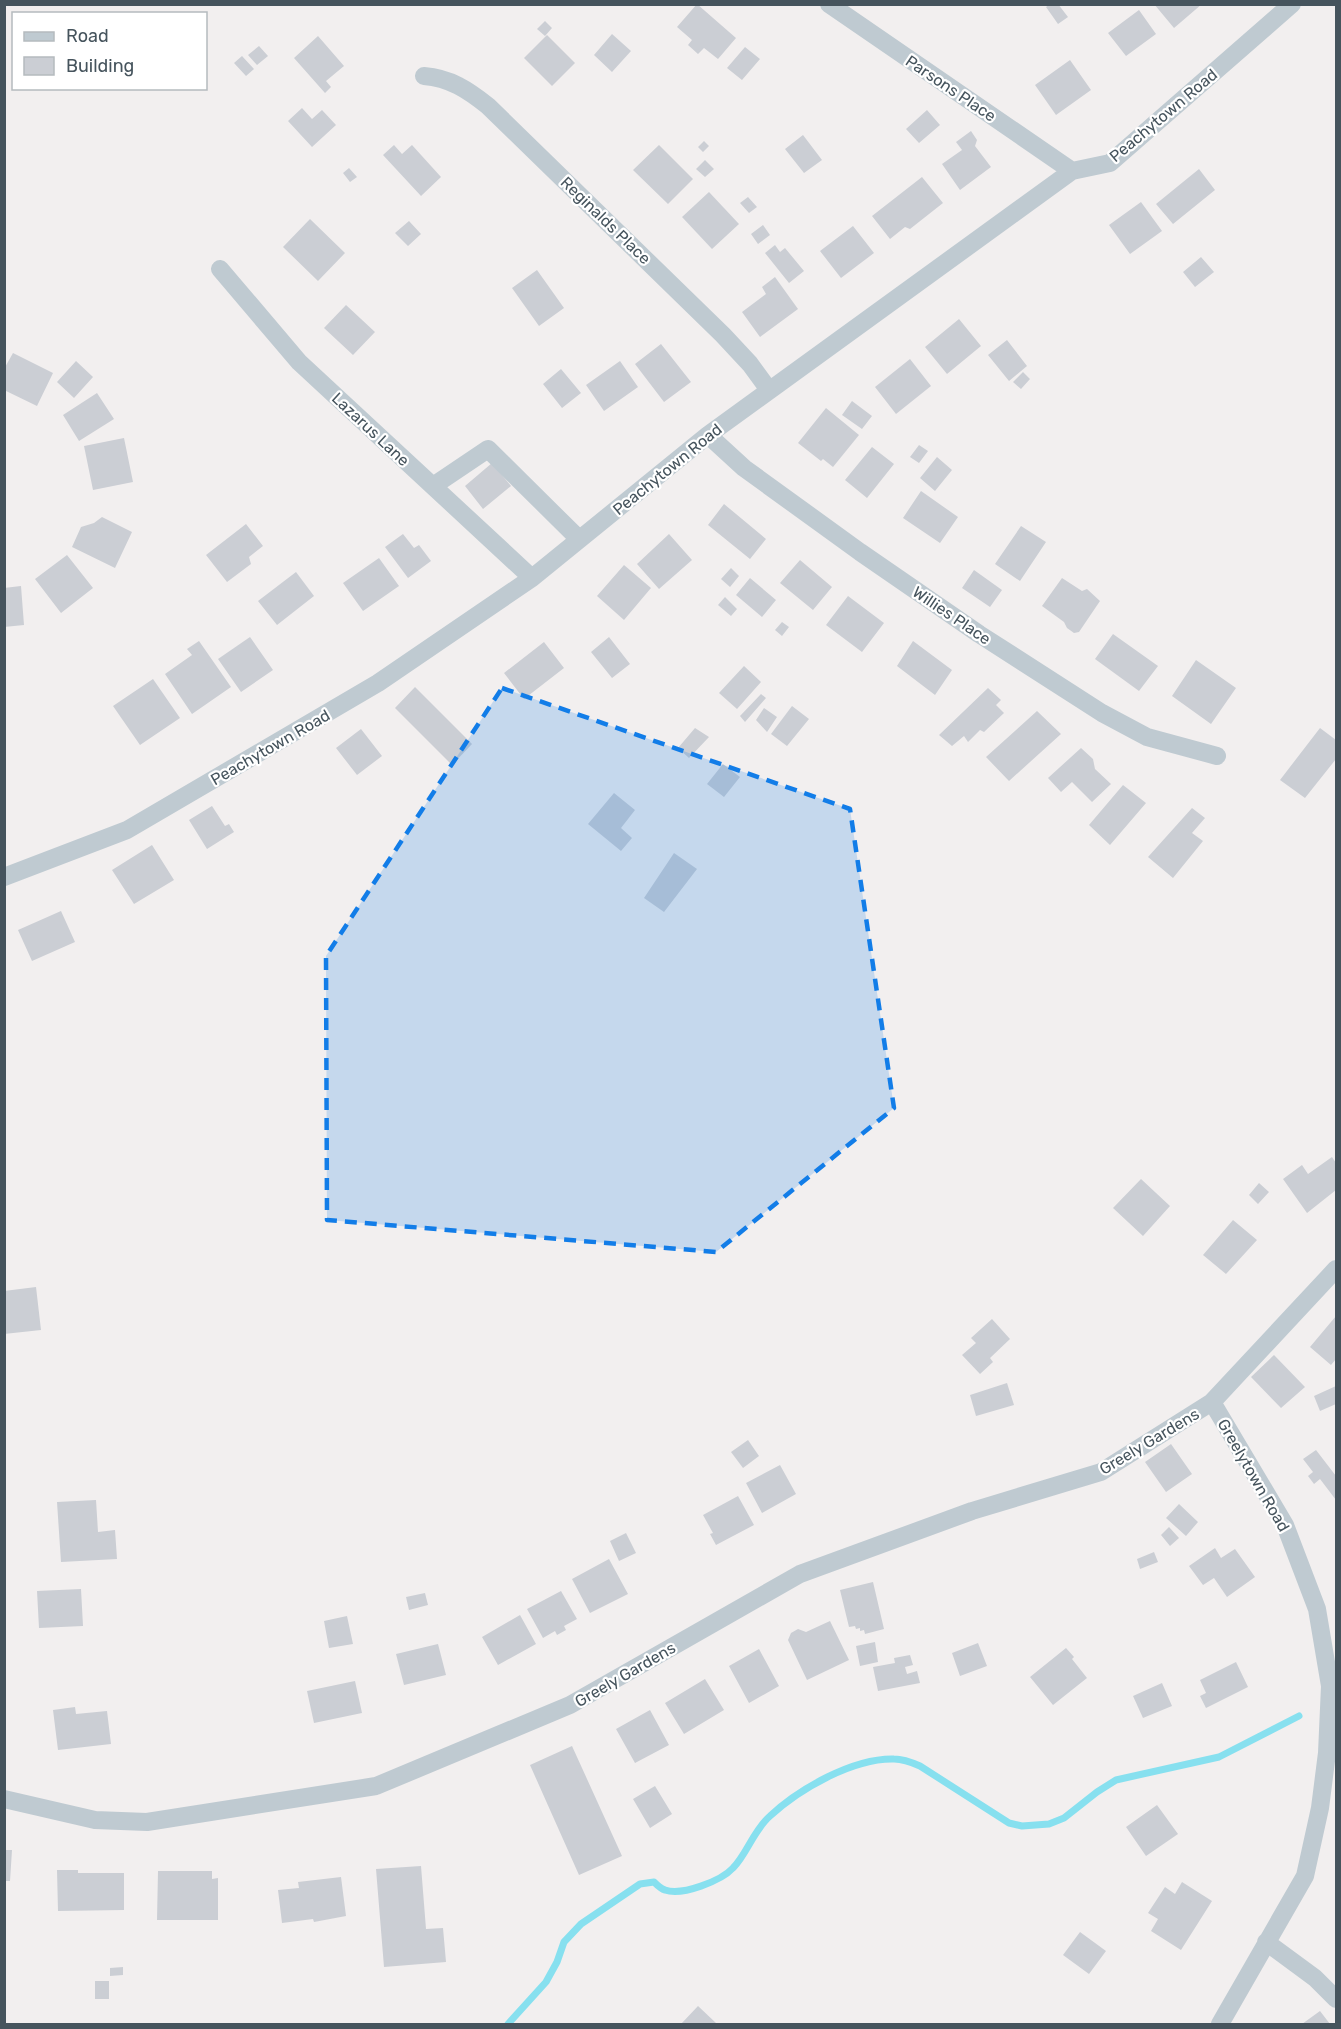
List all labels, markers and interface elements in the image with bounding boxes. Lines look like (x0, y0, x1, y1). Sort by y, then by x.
legend (12, 12, 207, 90)
text: Road (66, 25, 109, 47)
street label: Parsons Place (902, 51, 1000, 126)
text: Building (66, 55, 134, 77)
street label: Peachytown Road (1106, 65, 1221, 166)
street label: Reginalds Place (557, 173, 655, 268)
street label: Lazarus Lane (328, 389, 413, 470)
street label: Peachytown Road (609, 420, 726, 519)
street label: Willies Place (909, 582, 994, 649)
street label: Peachytown Road (207, 706, 333, 789)
street label: Greely Gardens (1096, 1404, 1203, 1479)
street label: Greelytown Road (1214, 1415, 1294, 1535)
street label: Greely Gardens (572, 1638, 679, 1711)

